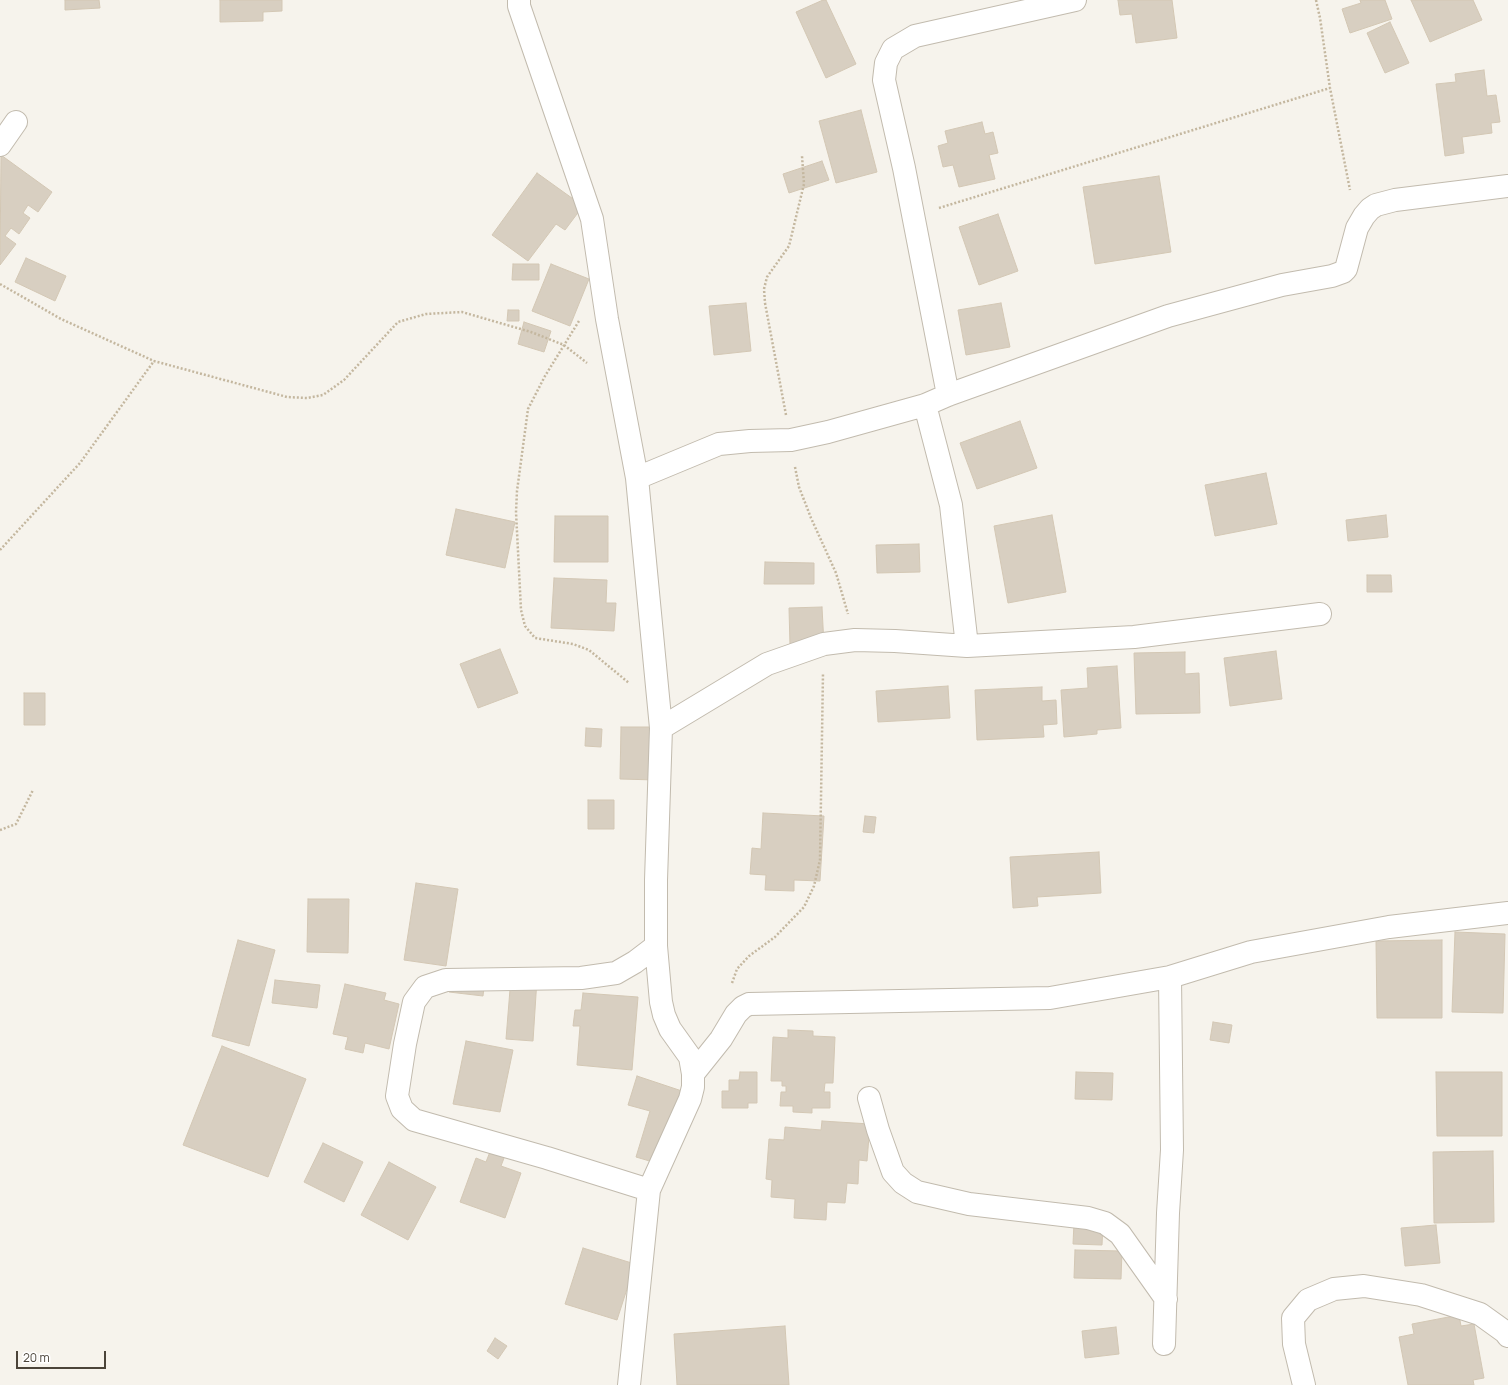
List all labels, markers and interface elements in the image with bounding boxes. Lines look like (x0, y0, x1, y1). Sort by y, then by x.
scale bar (18, 1343, 108, 1369)
text: 20 m (23, 1349, 50, 1366)

